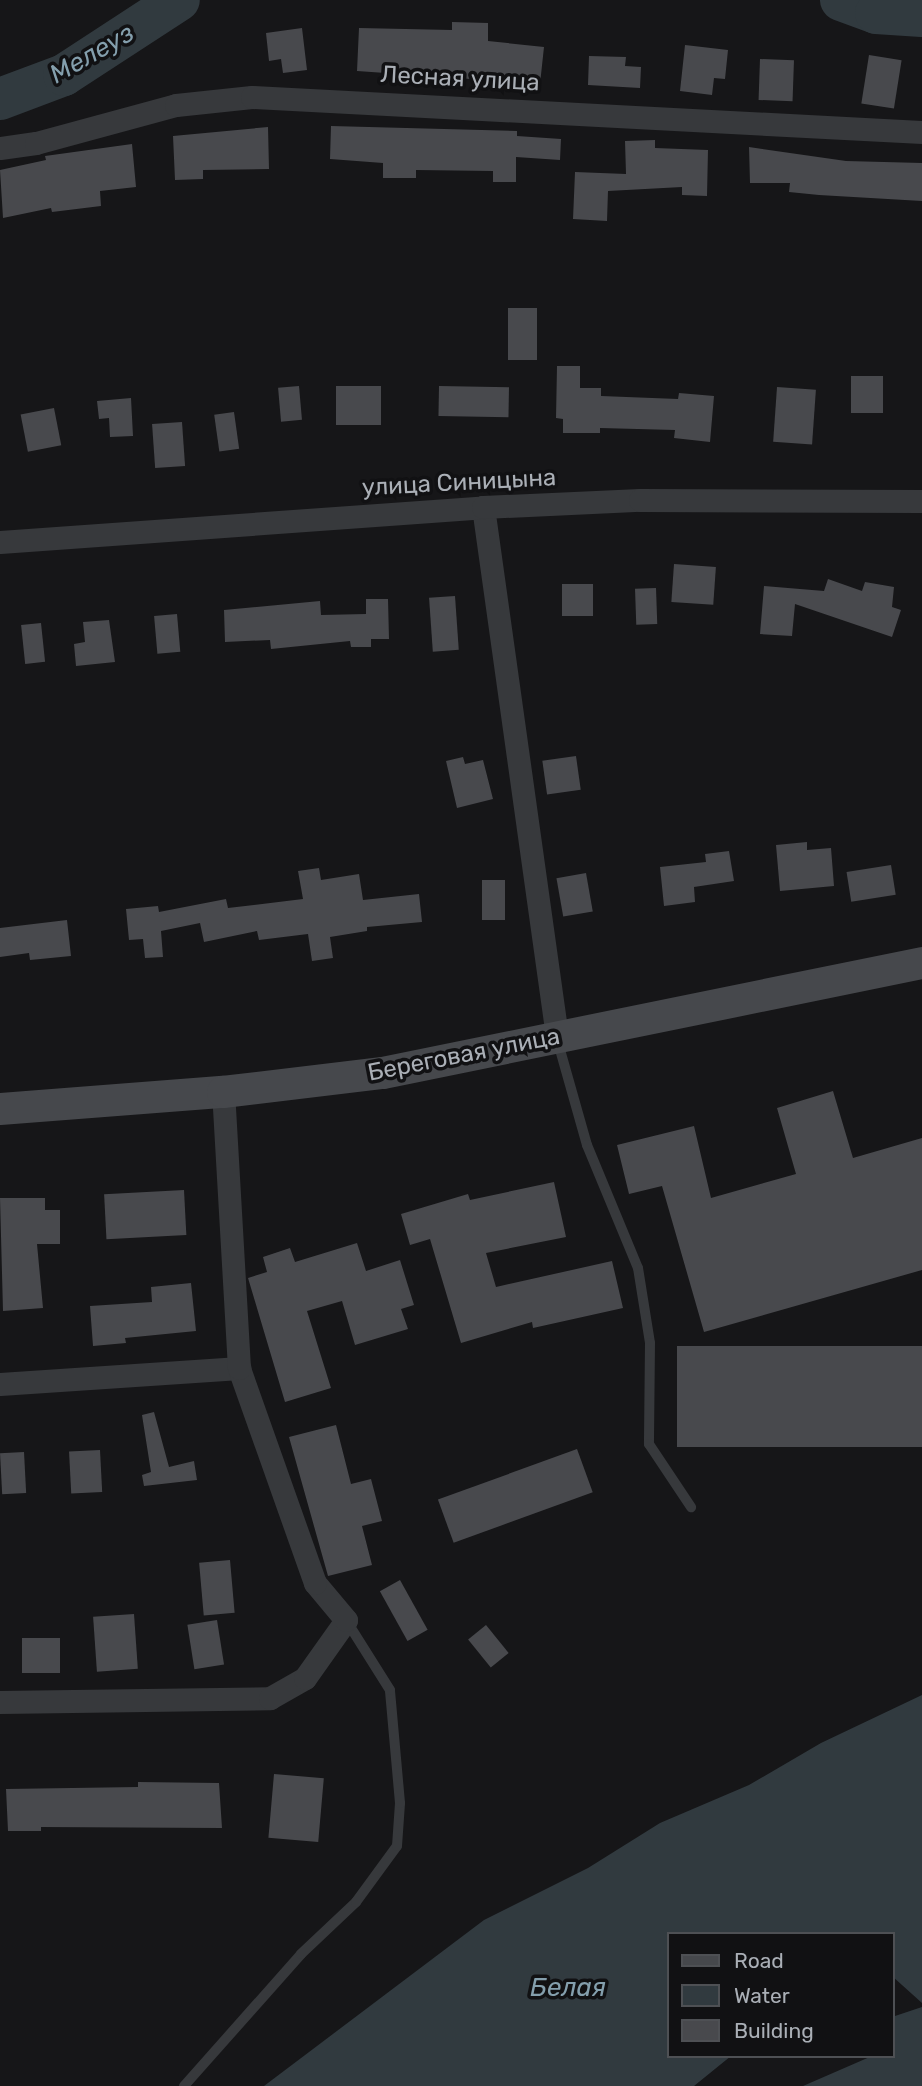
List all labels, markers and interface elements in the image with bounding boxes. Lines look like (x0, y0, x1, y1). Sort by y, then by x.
water label: Мелеуз (44, 17, 140, 91)
street label: Лесная улица (380, 60, 540, 98)
street label: улица Синицына (361, 464, 557, 502)
street label: Береговая улица (366, 1022, 562, 1088)
legend (666, 1932, 894, 2058)
text: Road (734, 1948, 784, 1973)
water label: Белая (530, 1972, 606, 2004)
text: Water (734, 1983, 790, 2008)
text: Building (734, 2018, 814, 2043)

